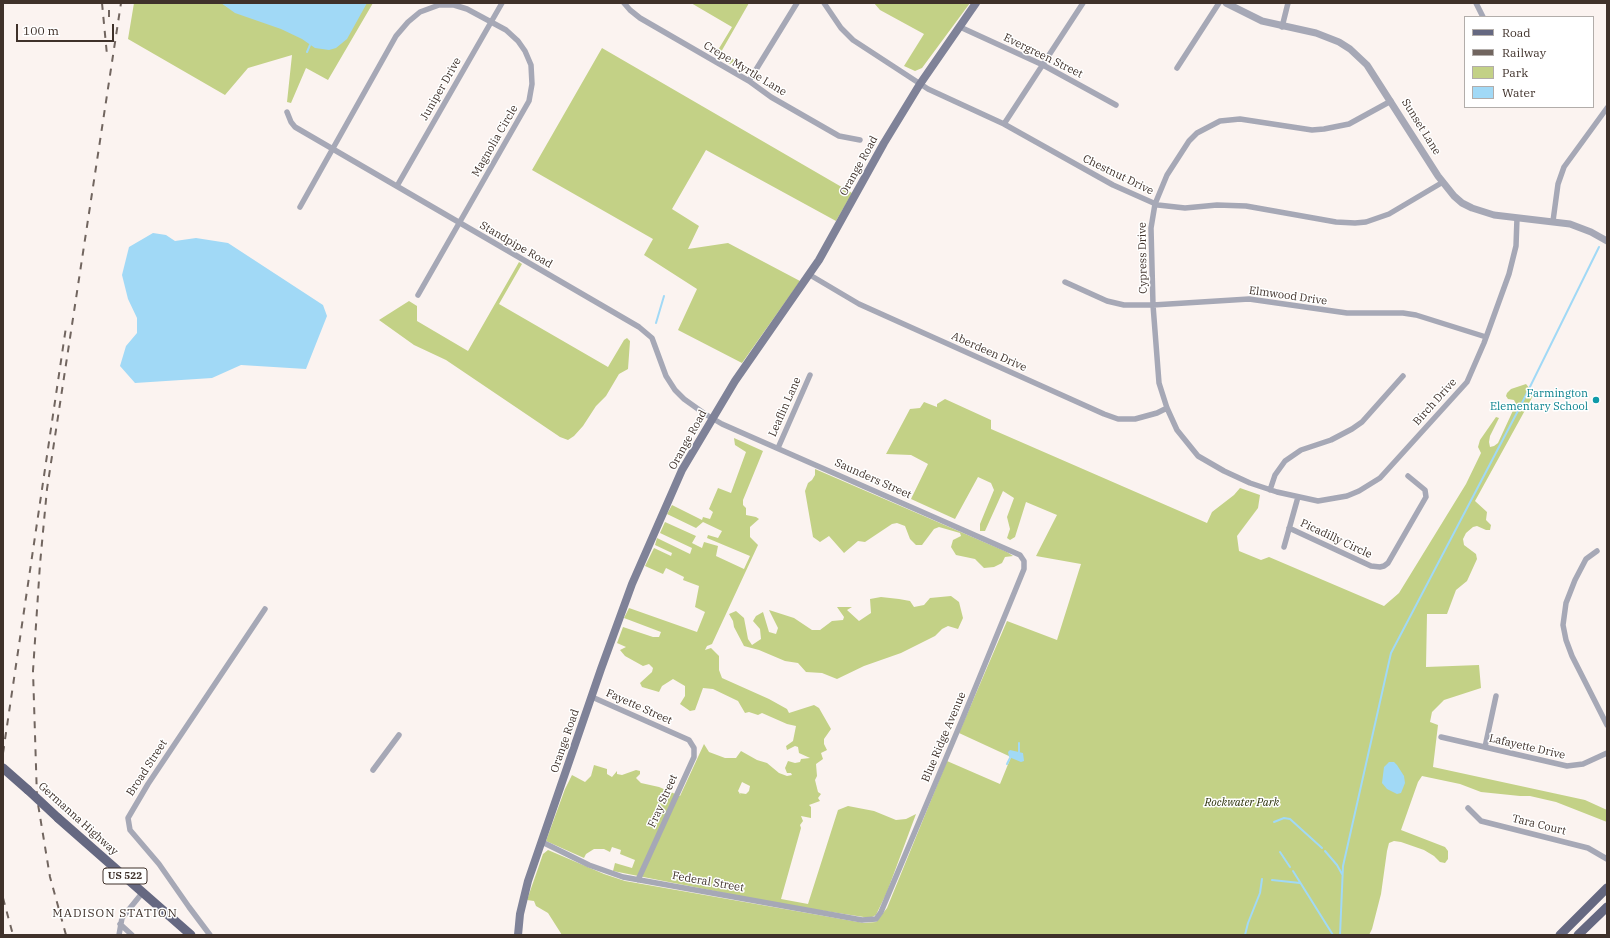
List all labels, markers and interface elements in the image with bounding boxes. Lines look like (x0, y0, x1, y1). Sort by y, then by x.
scale bar (18, 16, 116, 42)
legend (1464, 16, 1594, 108)
text: 100 m (23, 23, 59, 38)
text: Road (1502, 25, 1531, 40)
street label: Evergreen Street (1001, 31, 1085, 81)
street label: Crepe Myrtle Lane (701, 39, 789, 99)
text: Railway (1502, 45, 1546, 60)
street label: Juniper Drive (418, 55, 464, 123)
text: Park (1502, 65, 1528, 80)
text: Water (1502, 85, 1535, 100)
street label: Sunset Lane (1399, 97, 1443, 157)
street label: Magnolia Circle (469, 103, 521, 179)
street label: Orange Road (837, 134, 881, 198)
street label: Chestnut Drive (1080, 152, 1156, 198)
street label: Standpipe Road (477, 219, 555, 271)
street label: Cypress Drive (1136, 222, 1150, 294)
street label: Elmwood Drive (1248, 284, 1328, 308)
street label: Aberdeen Drive (949, 330, 1029, 374)
street label: Leaflin Lane (766, 375, 804, 439)
street label: Birch Drive (1411, 376, 1459, 428)
place label: Farmington Elementary School (1490, 387, 1588, 413)
marker: Farmington Elementary School (1591, 395, 1601, 405)
street label: Orange Road (666, 408, 710, 472)
street label: Saunders Street (833, 456, 913, 502)
street label: Picadilly Circle (1298, 517, 1374, 561)
street label: Fayette Street (604, 687, 674, 727)
street label: Blue Ridge Avenue (919, 690, 969, 784)
street label: Orange Road (548, 707, 582, 775)
street label: Lafayette Drive (1488, 732, 1566, 762)
street label: Broad Street (124, 737, 170, 799)
street label: Fray Street (645, 772, 681, 830)
street label: Germanna Highway (35, 780, 121, 858)
park label: Rockwater Park (1205, 796, 1279, 810)
street label: Tara Court (1511, 812, 1567, 838)
road number: US 522 (103, 868, 147, 884)
street label: Federal Street (671, 869, 745, 895)
district label: MADISON STATION (52, 907, 178, 921)

